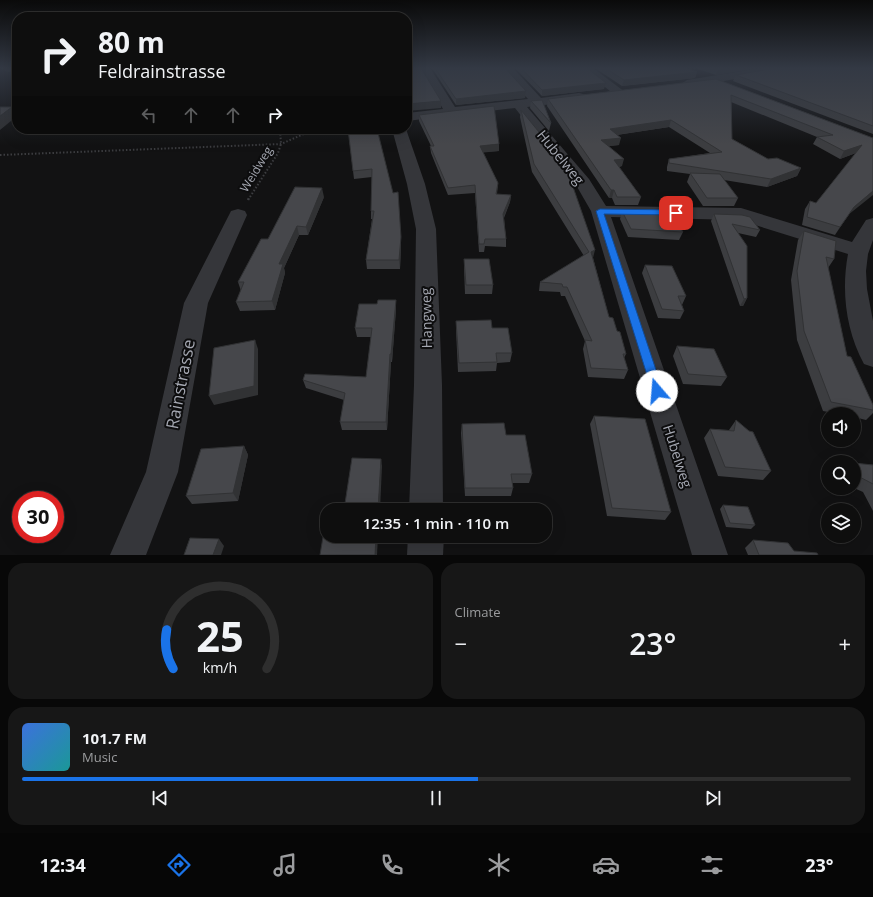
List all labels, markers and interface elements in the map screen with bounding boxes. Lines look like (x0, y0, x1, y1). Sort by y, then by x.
text: 80 m (98, 23, 165, 61)
icon: right (32, 28, 84, 80)
text: Feldrainstrasse (98, 59, 226, 83)
icon: left (138, 104, 160, 126)
icon: ahead (180, 104, 202, 126)
icon: ahead (222, 104, 244, 126)
icon: right (264, 104, 286, 126)
street label: Hubelweg (533, 126, 589, 189)
street label: Weidweg (236, 142, 277, 195)
pin (659, 196, 693, 230)
icon: arrive (665, 202, 687, 224)
street label: Hangweg (416, 287, 436, 348)
street label: Rainstrasse (160, 337, 200, 431)
position arrow (636, 370, 678, 412)
map controls (821, 407, 861, 543)
button: sound (821, 407, 861, 447)
street label: Hubelweg (659, 422, 697, 490)
button: search (821, 455, 861, 495)
speed limit sign: 30 (12, 491, 64, 543)
button: layers (821, 503, 861, 543)
text: 12:35 · 1 min · 110 m (363, 513, 509, 533)
text: Climate (455, 603, 500, 621)
text: 25 (196, 608, 244, 664)
text: 23° (629, 623, 676, 664)
text: − (455, 628, 467, 658)
text: + (838, 628, 851, 658)
text: km/h (203, 658, 238, 677)
text: 101.7 FM (82, 728, 147, 748)
text: Music (82, 748, 117, 766)
icon: previous (149, 787, 171, 809)
icon: pause (425, 787, 447, 809)
icon: next (702, 787, 724, 809)
icon: directions (165, 851, 193, 879)
icon: music (271, 851, 299, 879)
icon: phone (378, 851, 406, 879)
icon: climate (485, 851, 513, 879)
icon: car (592, 851, 620, 879)
icon: filters (698, 851, 726, 879)
text: 12:34 (39, 853, 86, 877)
text: 23° (805, 853, 834, 877)

